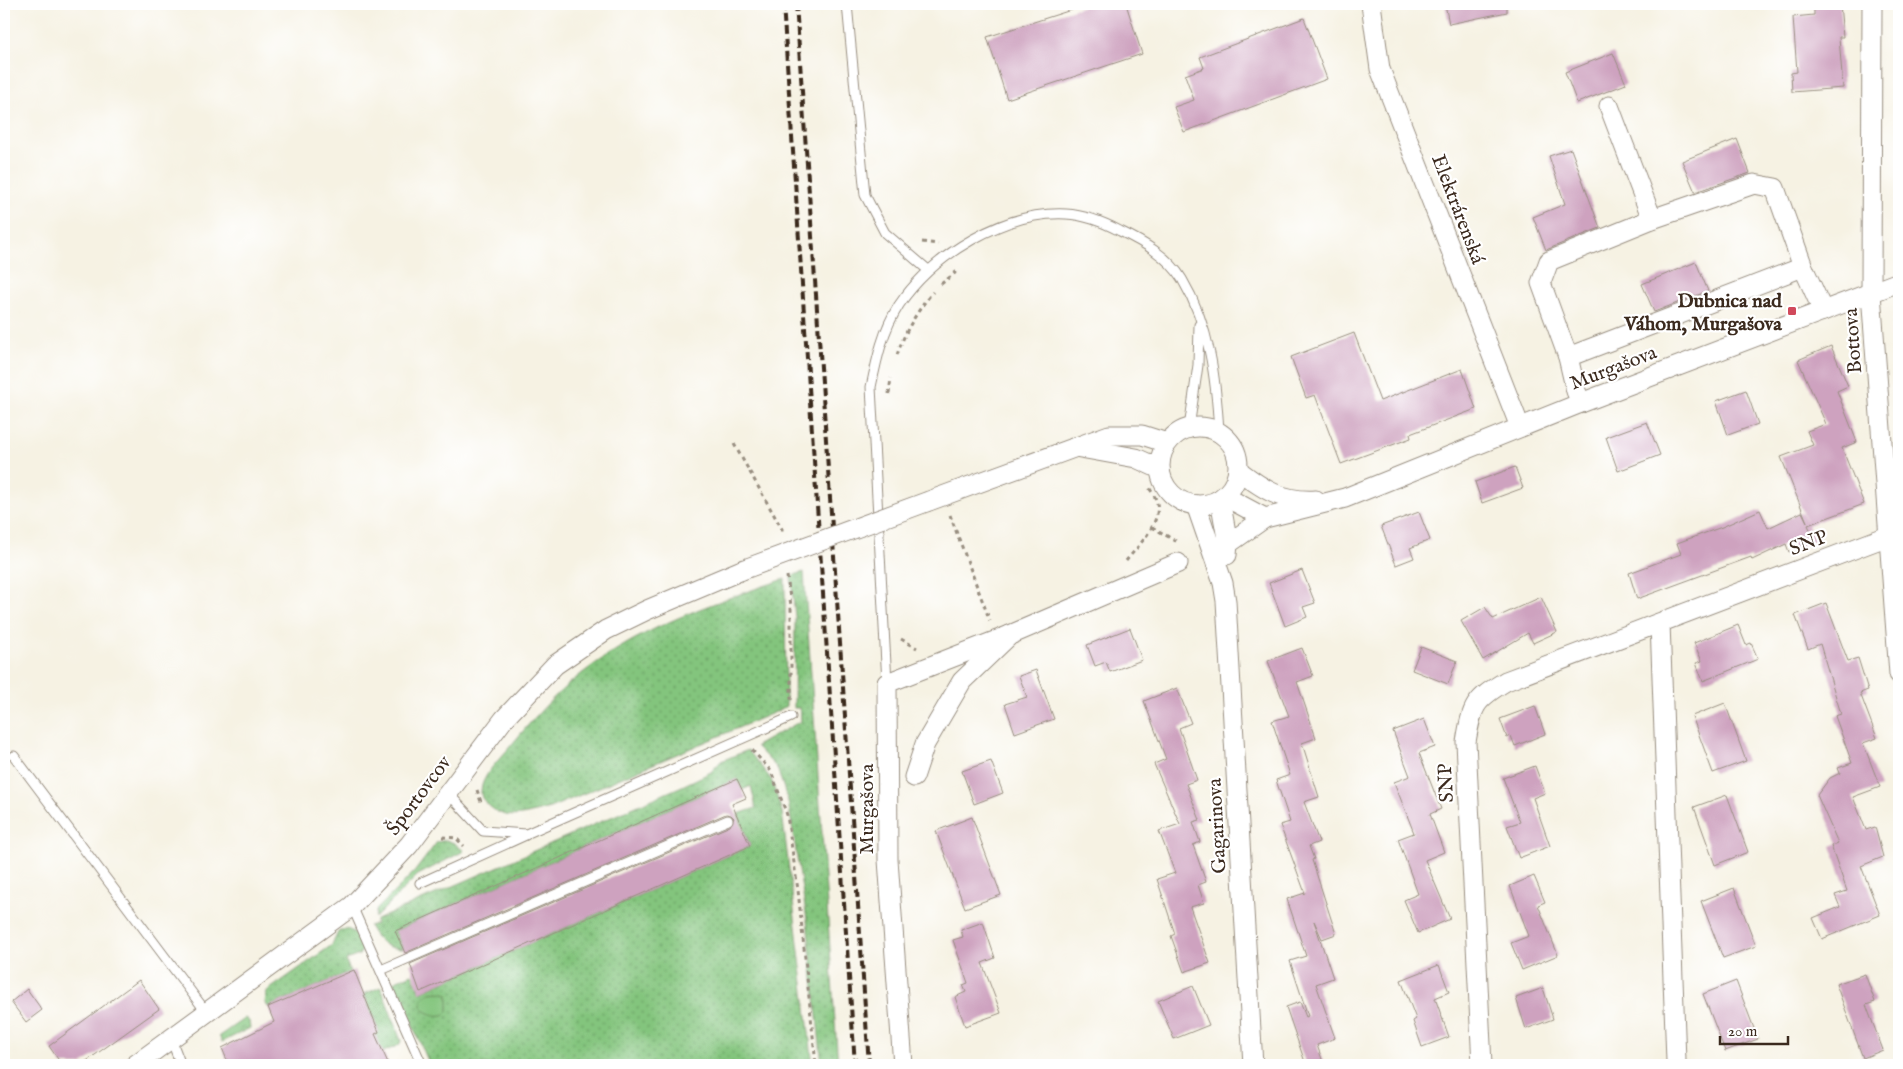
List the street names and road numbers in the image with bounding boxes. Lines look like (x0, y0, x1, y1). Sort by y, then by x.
street label: Elektrárenská (1425, 151, 1490, 268)
street label: Bottova (1839, 307, 1868, 375)
street label: Murgašova (1567, 340, 1661, 396)
street label: SNP (1786, 525, 1832, 562)
street label: Športovcov (381, 750, 458, 841)
street label: SNP (1433, 762, 1460, 803)
street label: Murgašova (855, 763, 880, 854)
street label: Gagarinova (1202, 777, 1232, 874)

